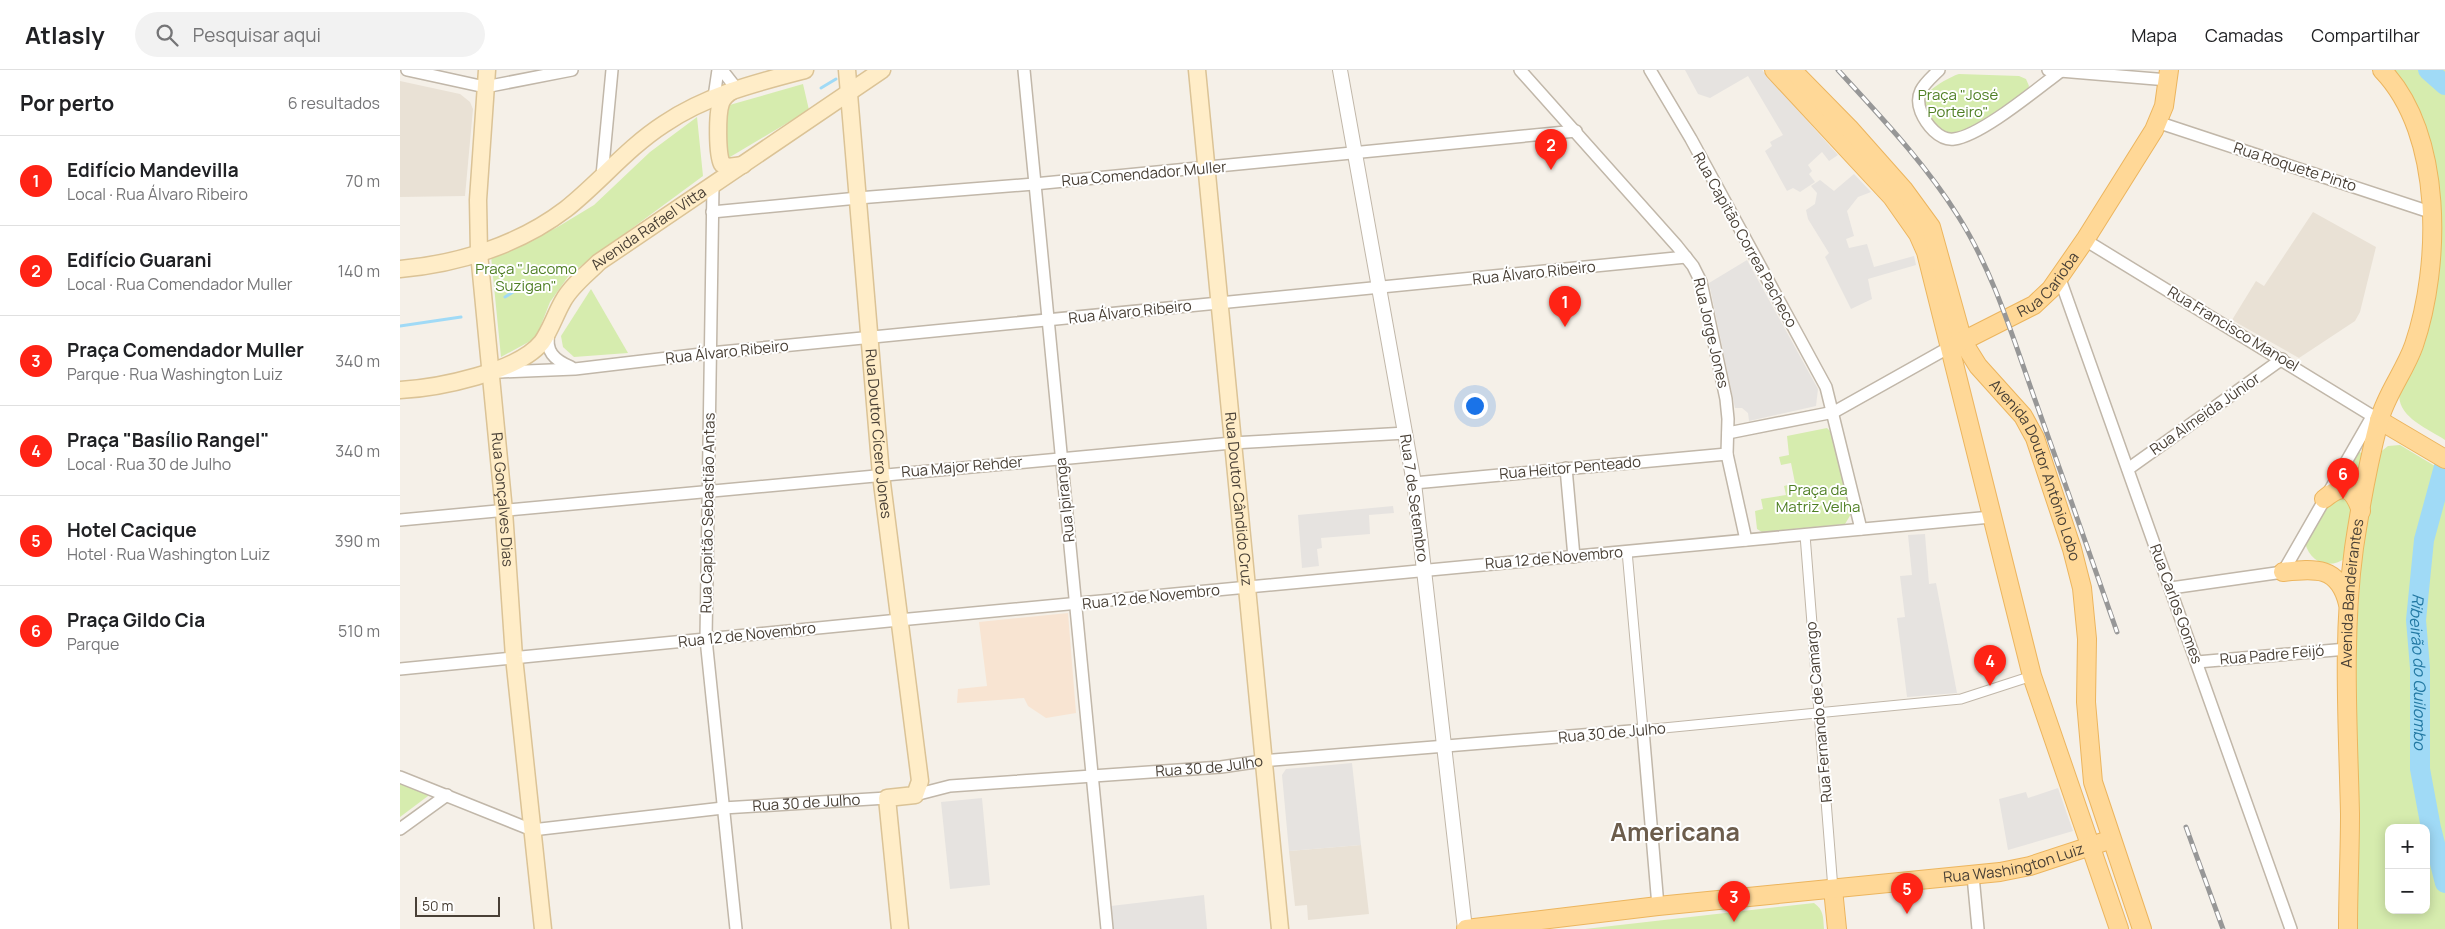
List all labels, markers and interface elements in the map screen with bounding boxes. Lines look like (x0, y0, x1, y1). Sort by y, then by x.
search box (135, 12, 485, 57)
text: Atlasly (25, 18, 105, 51)
icon: search (153, 21, 181, 49)
text: Pesquisar aqui (193, 22, 321, 48)
text: Mapa (2131, 23, 2177, 47)
text: Camadas (2205, 23, 2283, 47)
text: Compartilhar (2311, 23, 2420, 47)
park label: Praça "José Porteiro" (1918, 84, 1998, 122)
text: Por perto (20, 89, 114, 117)
text: 6 resultados (288, 92, 380, 114)
pin: 2 (1535, 129, 1567, 170)
street label: Rua Roquete Pinto (2231, 137, 2359, 196)
street label: Rua Capitão Correa Pacheco (1688, 148, 1803, 331)
street label: Rua Comendador Muller (1061, 156, 1228, 191)
text: Edifício Mandevilla (67, 157, 239, 183)
text: 1 (32, 170, 40, 192)
text: 70 m (345, 170, 380, 192)
street label: Avenida Rafael Vitta (586, 181, 710, 275)
text: Local · Rua Álvaro Ribeiro (67, 183, 248, 205)
text: Edifício Guarani (67, 247, 212, 273)
street label: Rua Carioba (2013, 248, 2084, 322)
street label: Rua Álvaro Ribeiro (1471, 256, 1597, 289)
park label: Praça "Jacomo Suzigan" (475, 258, 577, 296)
text: 2 (31, 260, 41, 282)
text: 140 m (338, 260, 380, 282)
text: Local · Rua Comendador Muller (67, 273, 293, 295)
street label: Rua Jorge Jones (1689, 276, 1734, 390)
street label: Rua Francisco Manoel (2164, 281, 2303, 376)
pin: 1 (1549, 286, 1581, 327)
street label: Rua Álvaro Ribeiro (1067, 295, 1193, 328)
street label: Rua Álvaro Ribeiro (664, 335, 790, 368)
text: Praça Comendador Muller (67, 337, 304, 363)
street label: Rua Doutor Cícero Jones (860, 348, 897, 520)
text: 3 (31, 350, 41, 372)
text: 340 m (335, 350, 380, 372)
text: Parque · Rua Washington Luiz (67, 363, 283, 385)
street label: Rua Almeida Júnior (2145, 367, 2265, 460)
street label: Avenida Doutor Antônio Lobo (1985, 374, 2086, 563)
your location (1462, 393, 1488, 419)
street label: Rua Doutor Cândido Cruz (1220, 411, 1258, 587)
street label: Rua Capitão Sebastião Antas (695, 412, 720, 614)
text: Praça "Basílio Rangel" (67, 427, 269, 453)
street label: Rua Gonçalves Dias (486, 431, 519, 568)
street label: Rua 7 de Setembro (1395, 433, 1434, 563)
text: 4 (31, 440, 41, 462)
text: 340 m (335, 440, 380, 462)
street label: Rua Major Rehder (900, 451, 1024, 482)
street label: Rua Heitor Penteado (1498, 451, 1642, 484)
text: Local · Rua 30 de Julho (67, 453, 231, 475)
street label: Rua Ipiranga (1050, 457, 1079, 543)
pin: 6 (2327, 458, 2359, 499)
park label: Praça da Matriz Velha (1776, 479, 1860, 517)
text: Hotel Cacique (67, 517, 197, 543)
street label: Avenida Bandeirantes (2336, 517, 2369, 668)
text: 5 (31, 530, 41, 552)
text: 390 m (335, 530, 380, 552)
street label: Rua 12 de Novembro (1484, 541, 1624, 574)
street label: Rua Carlos Gomes (2145, 541, 2208, 667)
text: Hotel · Rua Washington Luiz (67, 543, 270, 565)
street label: Rua 12 de Novembro (1081, 579, 1221, 614)
water label: Ribeirão do Quilombo (2405, 593, 2431, 751)
text: Praça Gildo Cia (67, 607, 205, 633)
street label: Rua 12 de Novembro (677, 617, 817, 652)
text: 6 (31, 620, 41, 642)
text: 510 m (338, 620, 380, 642)
street label: Rua Fernando de Camargo (1800, 621, 1837, 803)
text: Parque (67, 633, 119, 655)
street label: Rua Padre Feijó (2219, 639, 2325, 670)
pin: 4 (1974, 645, 2006, 686)
street label: Rua 30 de Julho (1557, 717, 1667, 748)
street label: Rua 30 de Julho (1155, 750, 1264, 782)
street label: Rua 30 de Julho (752, 789, 861, 816)
district label: Americana (1610, 814, 1740, 849)
map controls (2385, 824, 2430, 914)
button: + (2385, 824, 2430, 869)
street label: Rua Washington Luiz (1942, 838, 2087, 888)
button: − (2385, 869, 2430, 914)
pin: 5 (1891, 873, 1923, 914)
pin: 3 (1718, 881, 1750, 922)
scale bar (415, 894, 500, 917)
text: 50 m (422, 896, 453, 915)

